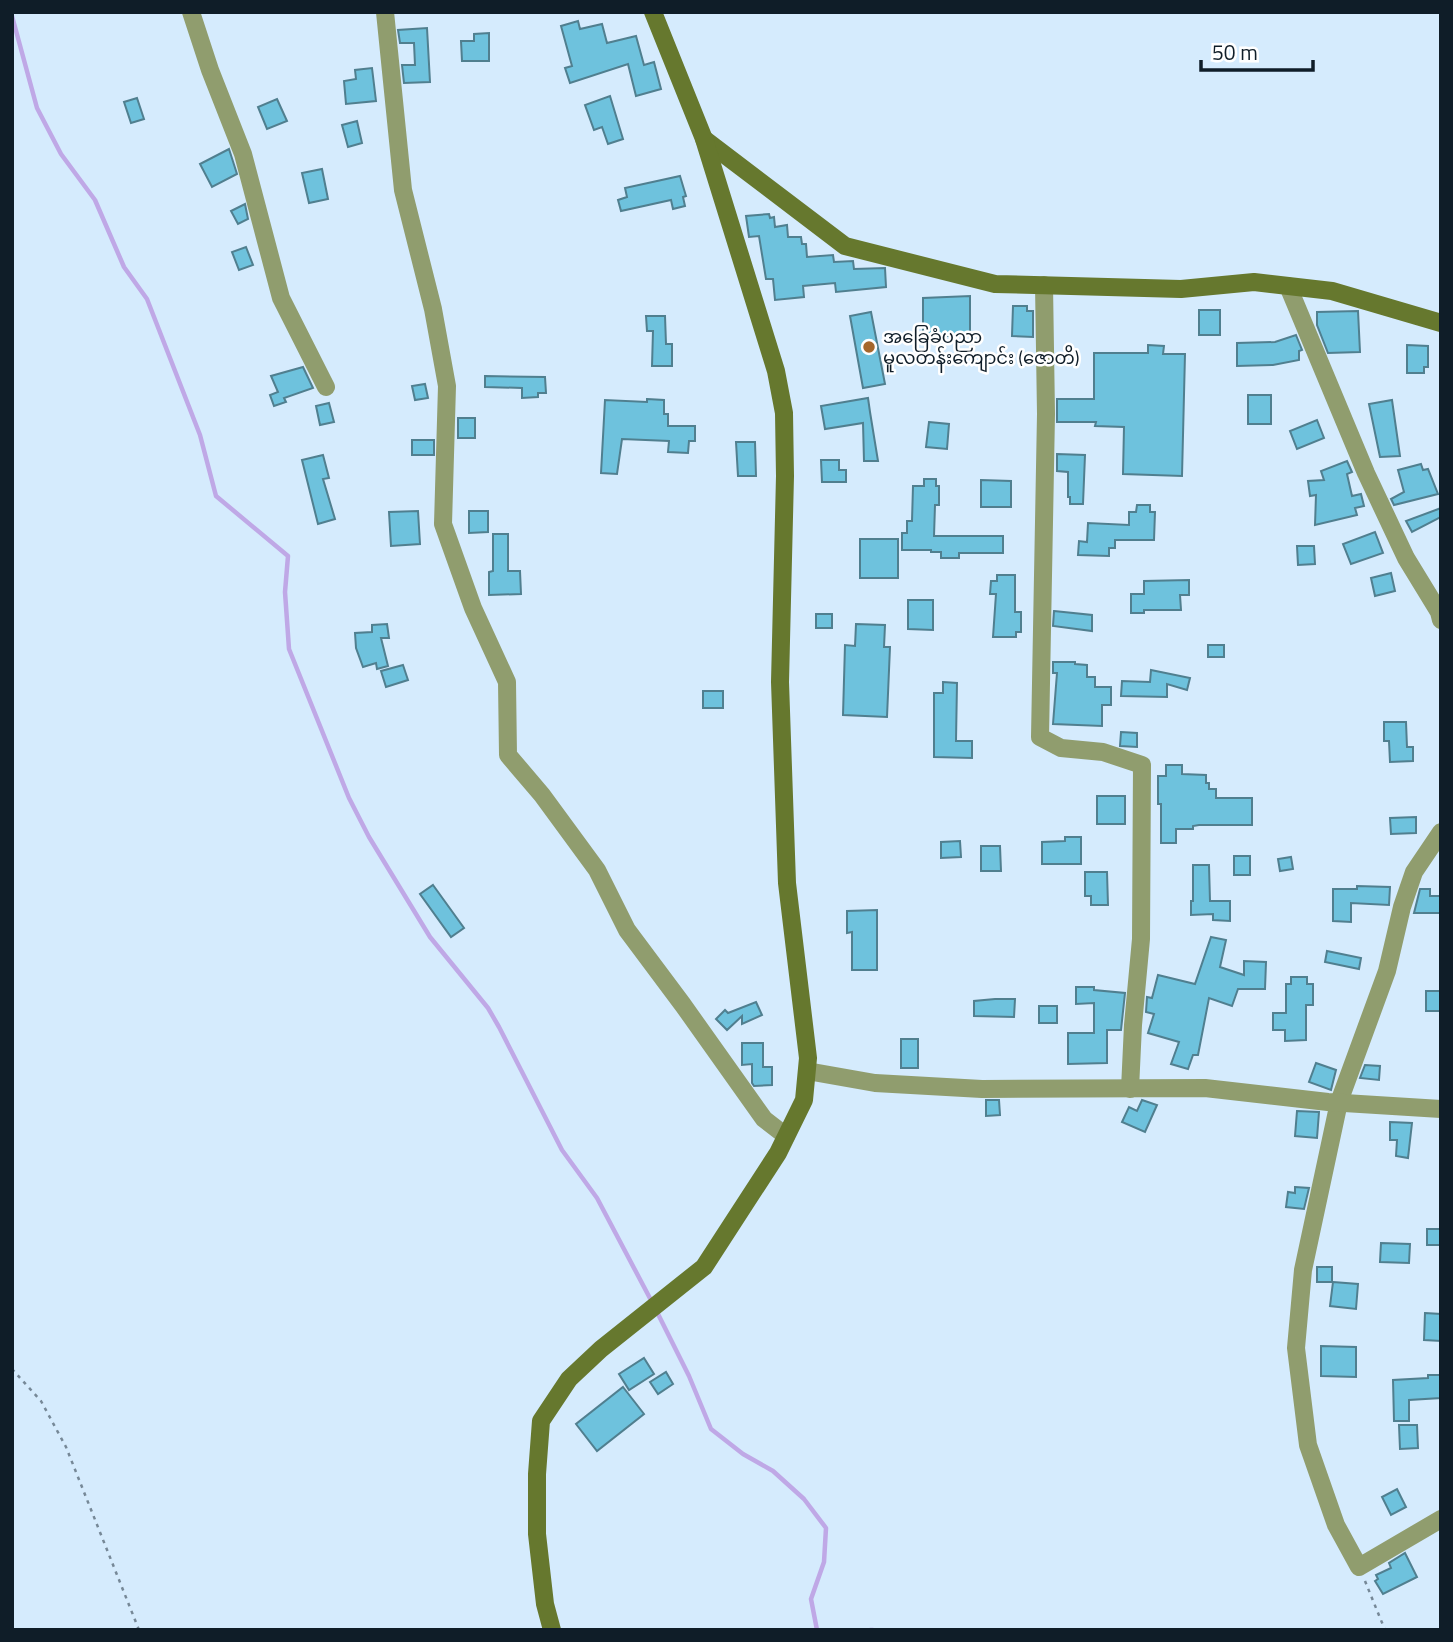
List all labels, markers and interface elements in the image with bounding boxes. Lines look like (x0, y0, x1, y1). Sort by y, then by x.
scale bar (1201, 28, 1313, 72)
text: 50 m (1212, 36, 1258, 68)
place label: အခြေခံပညာ မူလတန်းကျောင်း (ဇောတိ) (883, 323, 1080, 373)
marker: အခြေခံပညာ မူလတန်းကျောင်း (ဇောတိ) (861, 339, 877, 355)

